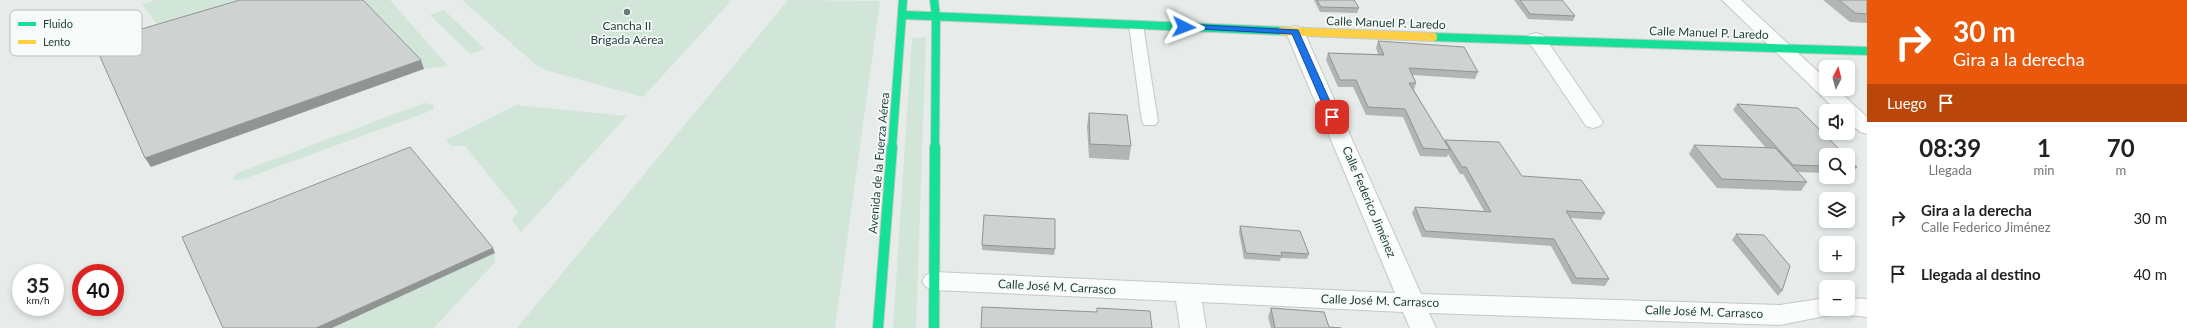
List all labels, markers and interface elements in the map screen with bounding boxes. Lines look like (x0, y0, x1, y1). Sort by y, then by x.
position arrow (1163, 6, 1205, 48)
marker: Cancha II Brigada Aérea (622, 7, 632, 17)
legend (10, 10, 142, 56)
street label: Calle Manuel P. Laredo (1326, 13, 1446, 32)
text: 30 m (1953, 14, 2016, 48)
icon: right (1887, 16, 1939, 68)
text: Fluido (43, 17, 73, 30)
place label: Cancha II Brigada Aérea (590, 18, 664, 47)
street label: Calle Manuel P. Laredo (1649, 23, 1769, 42)
text: Lento (43, 35, 70, 48)
text: Gira a la derecha (1953, 48, 2085, 70)
north arrow (1819, 60, 1855, 96)
map controls (1819, 60, 1855, 316)
street label: Avenida de la Fuerza Aérea (865, 92, 892, 234)
icon: arrive (1935, 92, 1957, 114)
text: Luego (1887, 94, 1927, 112)
pin (1315, 100, 1349, 134)
button: sound (1819, 104, 1855, 140)
icon: arrive (1321, 106, 1343, 128)
text: 08:39 (1919, 133, 1981, 162)
text: 1 (2037, 133, 2051, 162)
text: 70 (2107, 133, 2135, 162)
street label: Calle Federico Jiménez (1339, 144, 1400, 260)
button: search (1819, 148, 1855, 184)
text: Llegada (1928, 162, 1972, 178)
text: min (2033, 162, 2055, 178)
text: m (2115, 162, 2126, 178)
button: layers (1819, 192, 1855, 228)
text: Gira a la derecha (1921, 201, 2032, 219)
icon: right (1887, 207, 1909, 229)
text: 30 m (2133, 209, 2167, 227)
text: Calle Federico Jiménez (1921, 219, 2051, 235)
button: + (1819, 236, 1855, 272)
icon: arrive (1887, 263, 1909, 285)
speed limit sign: 40 (72, 264, 124, 316)
text: Llegada al destino (1921, 265, 2041, 283)
text: 40 m (2133, 265, 2167, 283)
text: 35 (26, 273, 50, 297)
street label: Calle José M. Carrasco (998, 276, 1117, 297)
button: − (1819, 280, 1855, 316)
street label: Calle José M. Carrasco (1321, 291, 1440, 310)
text: km/h (26, 294, 50, 306)
street label: Calle José M. Carrasco (1645, 302, 1764, 321)

